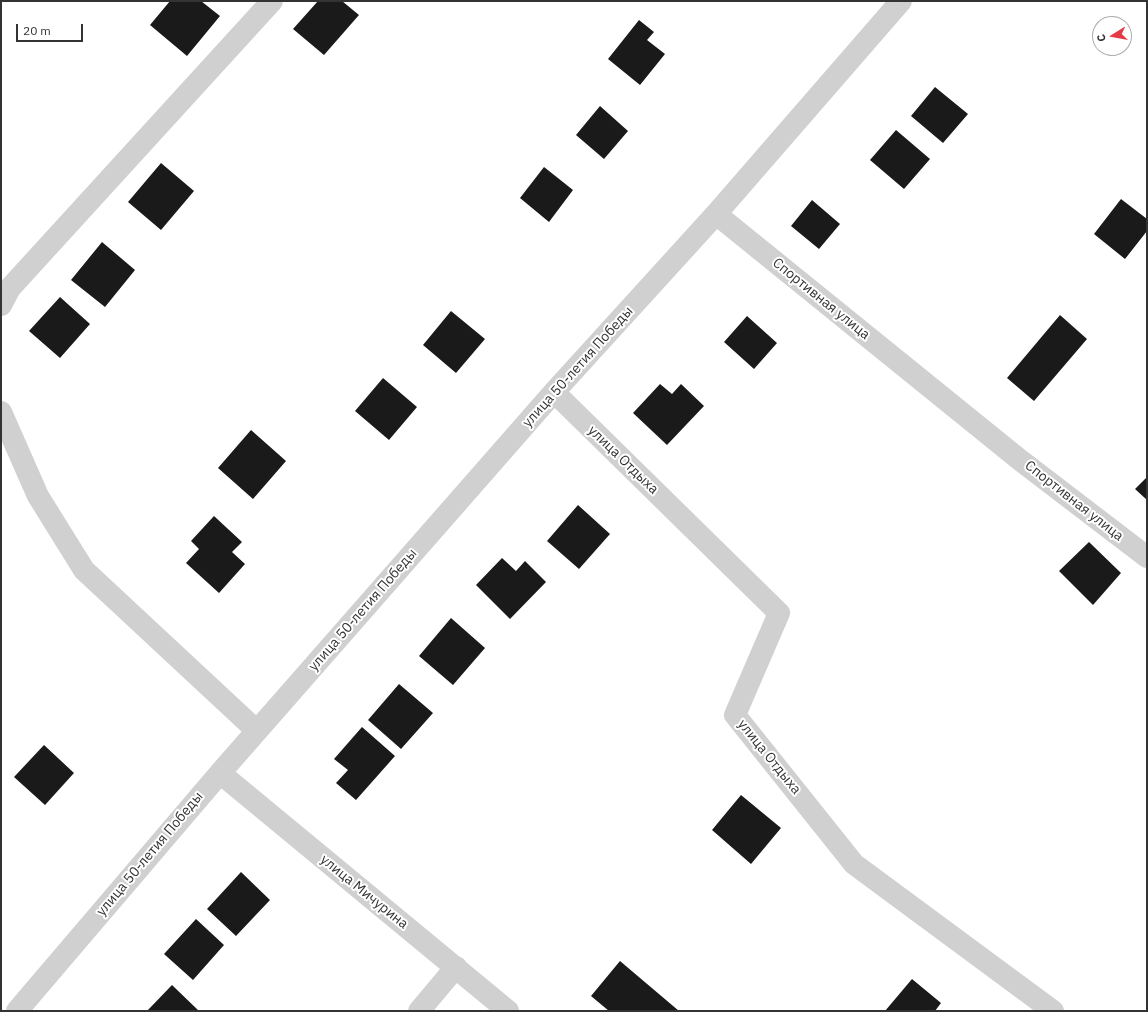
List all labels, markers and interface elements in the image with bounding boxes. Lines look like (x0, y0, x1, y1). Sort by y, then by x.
scale bar (18, 16, 85, 42)
north arrow (1092, 16, 1132, 56)
text: 20 m (23, 23, 51, 38)
text: С (1094, 33, 1109, 43)
street label: Спортивная улица (769, 255, 873, 343)
street label: улица 50-летия Победы (519, 303, 637, 431)
street label: улица Отдыха (584, 422, 662, 498)
street label: Спортивная улица (1021, 457, 1127, 545)
street label: улица 50-летия Победы (305, 545, 421, 675)
street label: улица Отдыха (734, 716, 804, 798)
street label: улица 50-летия Победы (93, 789, 207, 919)
street label: улица Мичурина (317, 851, 411, 933)

